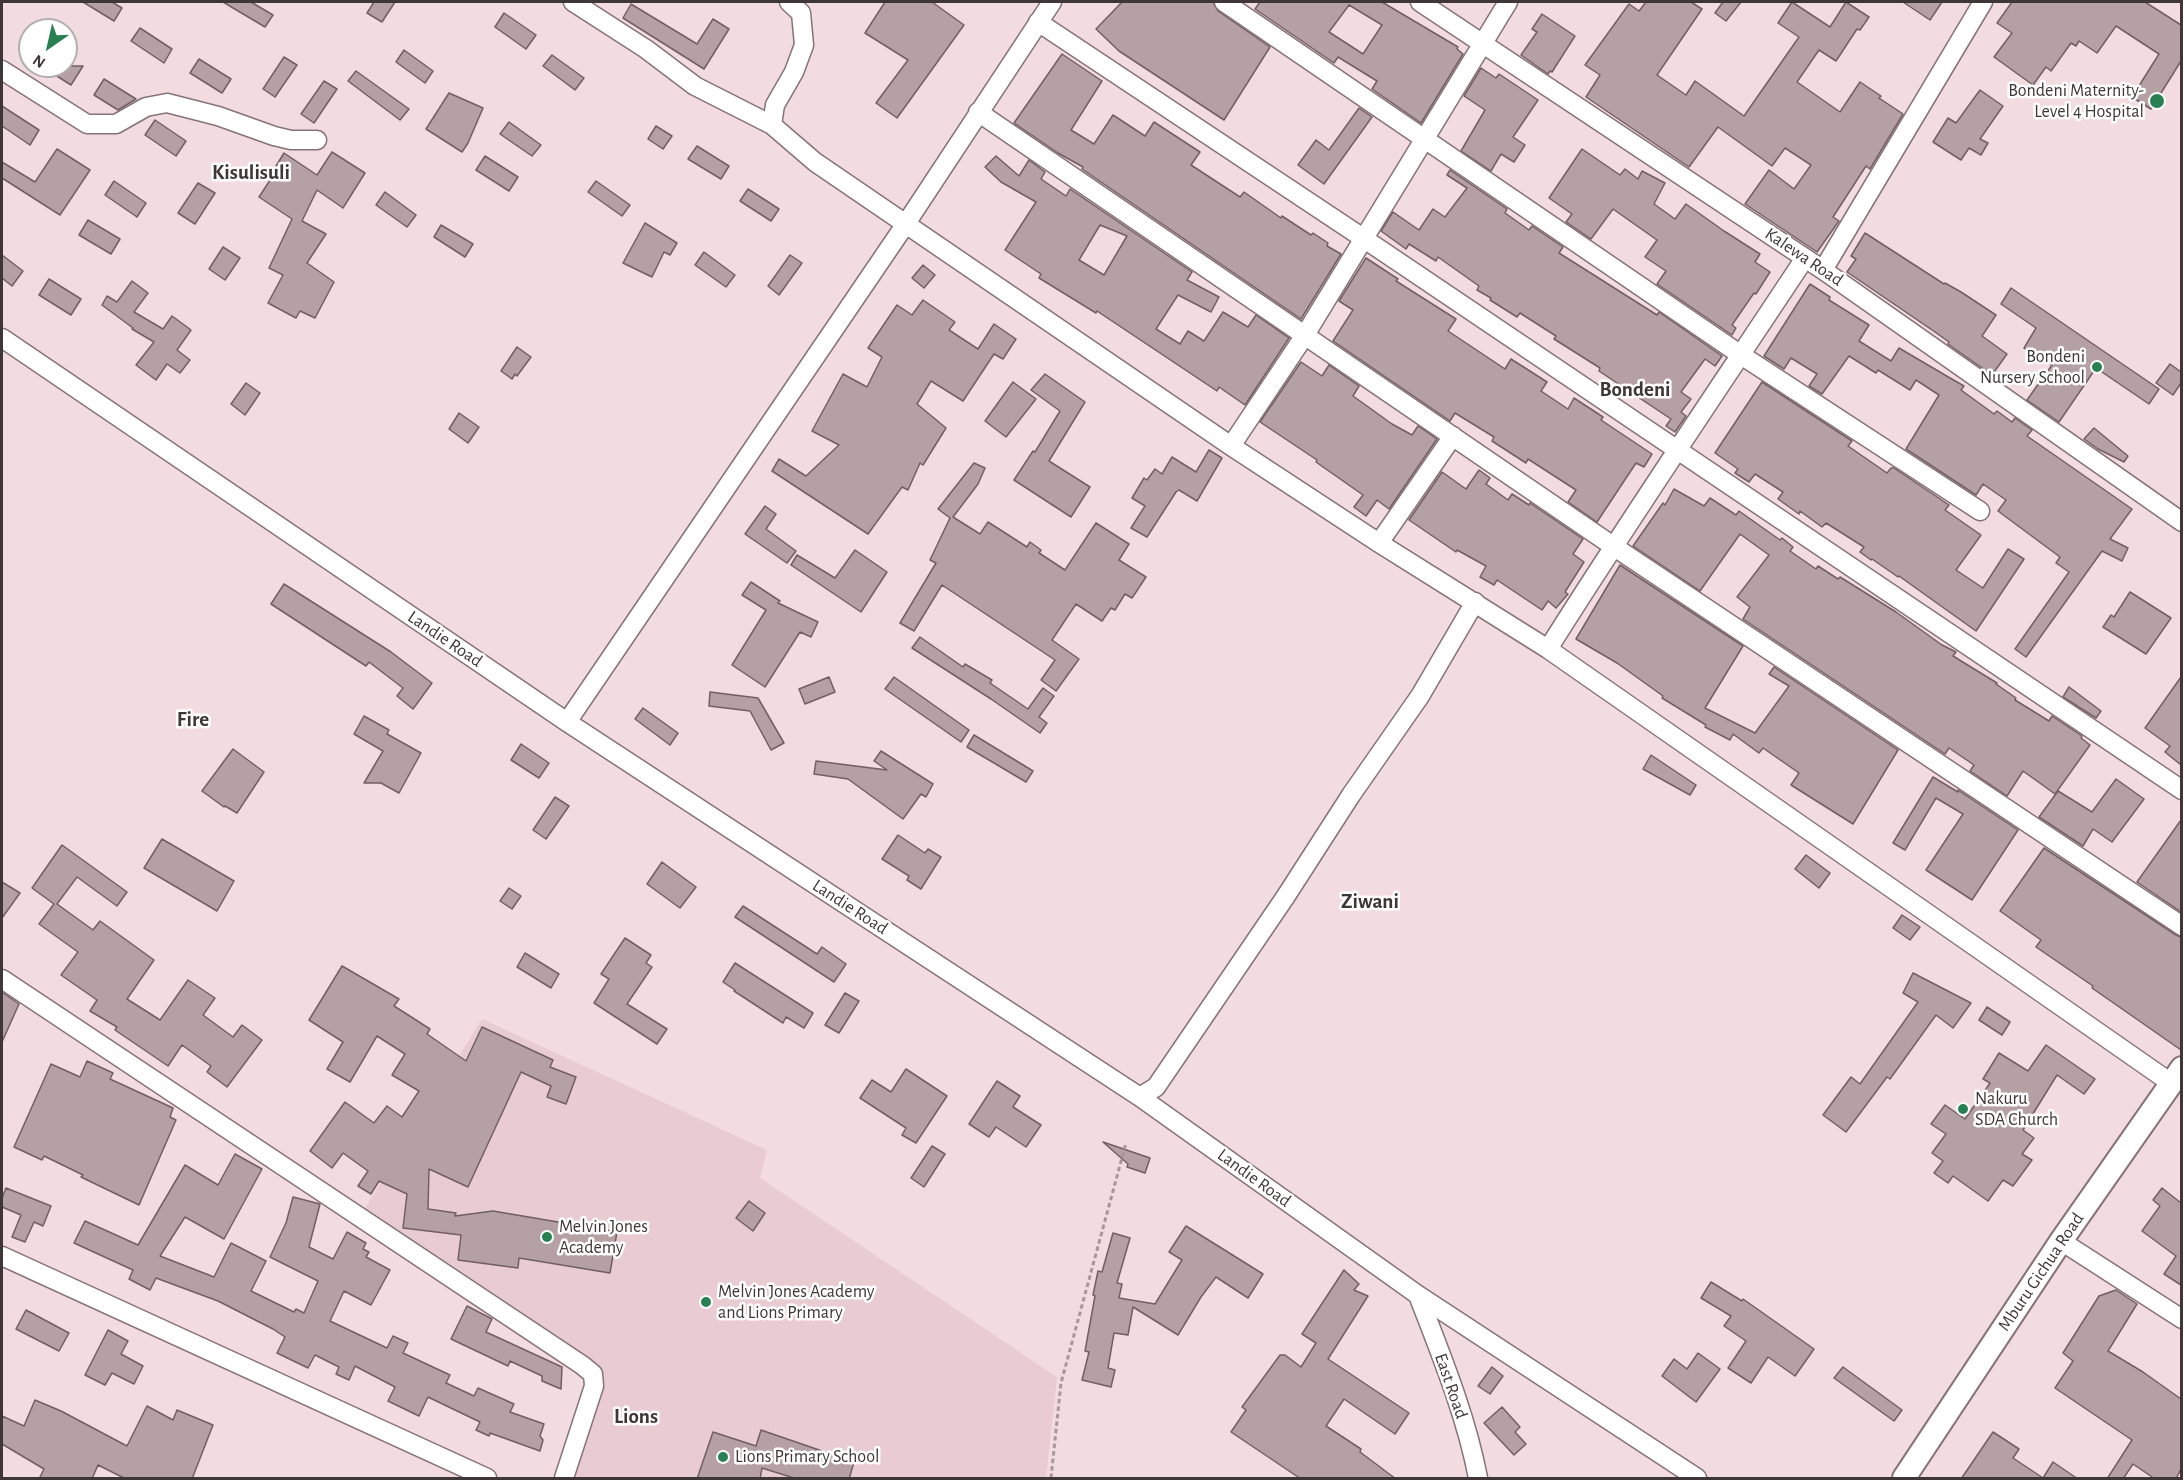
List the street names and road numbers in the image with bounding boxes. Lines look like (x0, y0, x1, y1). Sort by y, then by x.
street label: Kalewa Road (1761, 223, 1847, 291)
street label: Landie Road (403, 606, 487, 672)
street label: Landie Road (808, 875, 892, 939)
street label: Landie Road (1213, 1144, 1295, 1212)
street label: Mburu Gichua Road (1993, 1209, 2089, 1335)
street label: East Road (1430, 1350, 1472, 1422)

